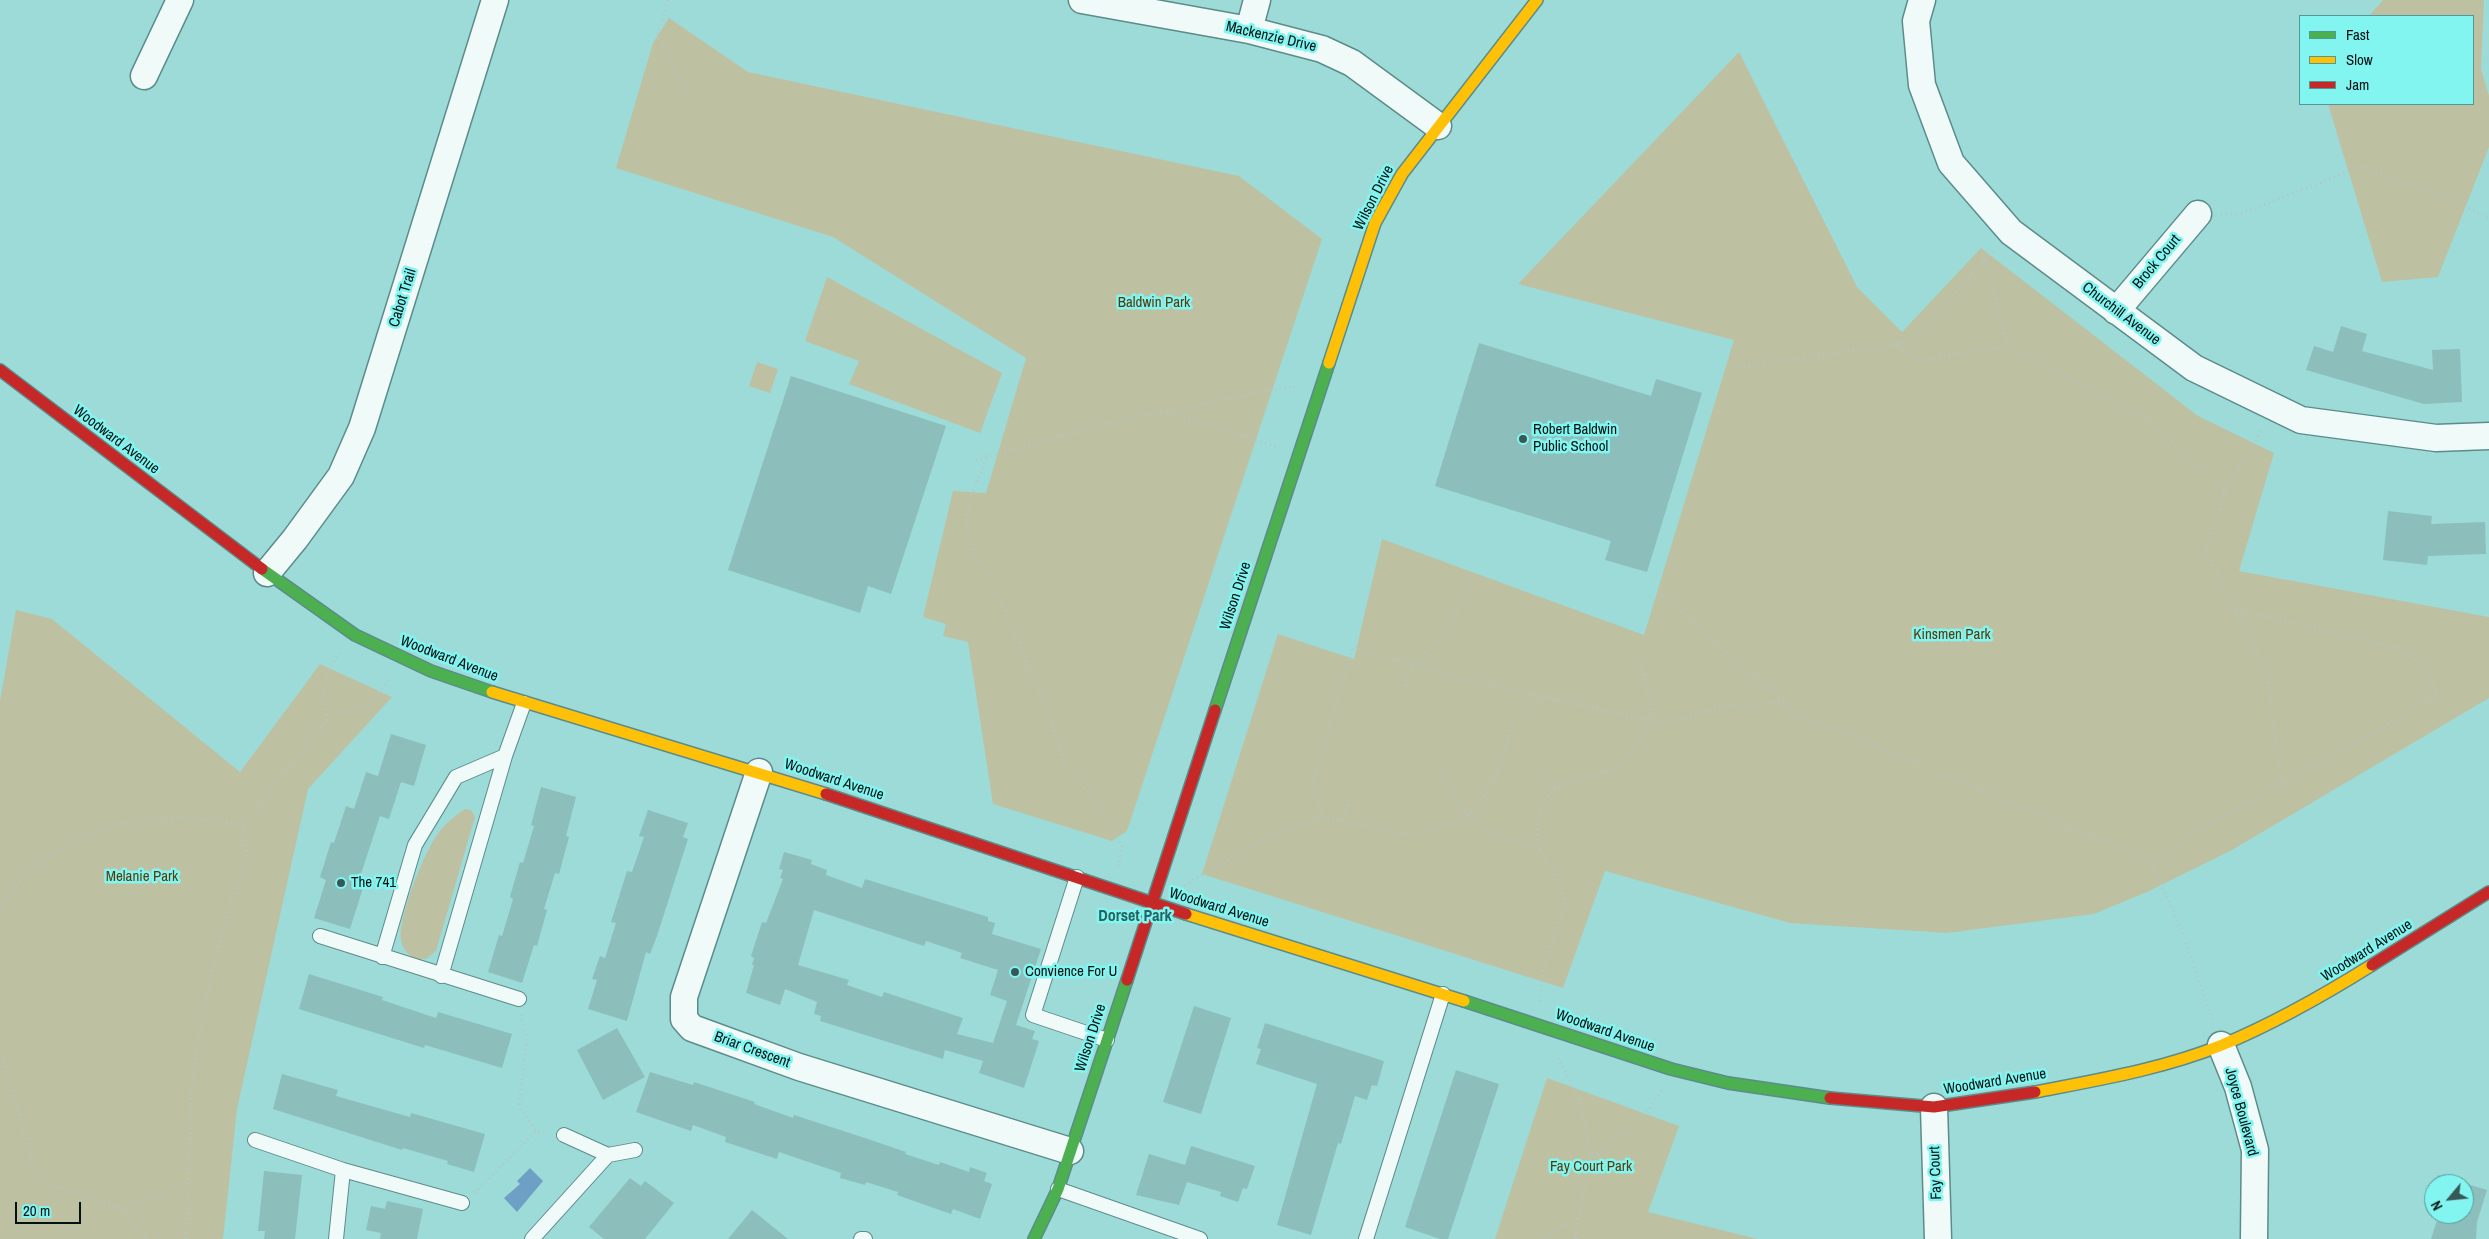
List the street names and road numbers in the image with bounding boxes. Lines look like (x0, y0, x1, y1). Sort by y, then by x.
street label: Mackenzie Drive (1224, 18, 1318, 56)
street label: Wilson Drive (1350, 163, 1398, 233)
street label: Brock Court (2129, 231, 2185, 293)
street label: Cabot Trail (386, 266, 420, 330)
street label: Churchill Avenue (2078, 279, 2164, 349)
street label: Woodward Avenue (69, 402, 163, 478)
street label: Wilson Drive (1217, 560, 1255, 632)
street label: Woodward Avenue (397, 632, 501, 686)
street label: Woodward Avenue (782, 755, 886, 805)
street label: Woodward Avenue (1167, 884, 1271, 932)
street label: Woodward Avenue (2318, 916, 2416, 986)
street label: Wilson Drive (1072, 1002, 1110, 1074)
street label: Woodward Avenue (1553, 1006, 1657, 1056)
street label: Briar Crescent (712, 1028, 792, 1072)
street label: Woodward Avenue (1942, 1065, 2048, 1099)
street label: Joyce Boulevard (2221, 1066, 2261, 1158)
street label: Fay Court (1926, 1146, 1946, 1200)

